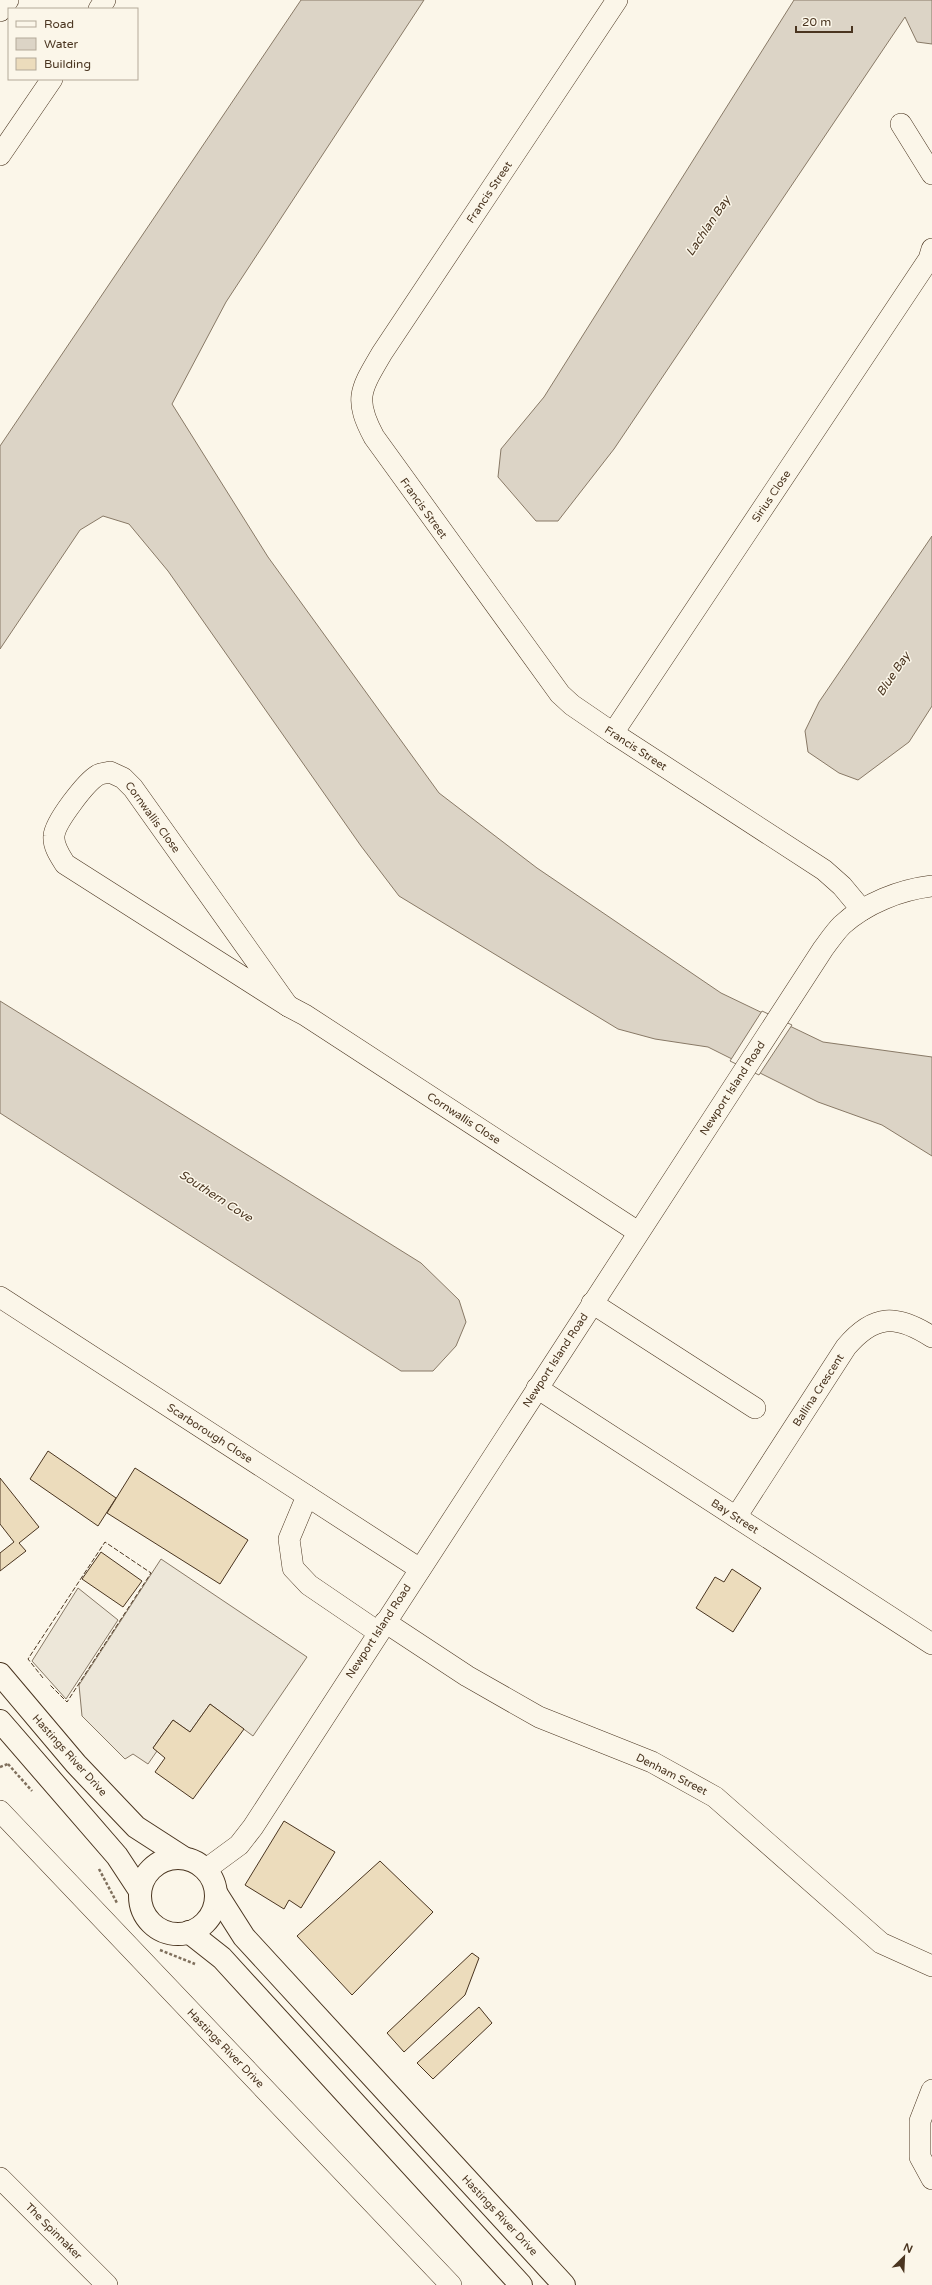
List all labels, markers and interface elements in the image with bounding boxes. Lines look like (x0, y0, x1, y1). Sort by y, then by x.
legend (8, 8, 138, 80)
scale bar (796, 8, 852, 34)
text: 20 m (802, 15, 831, 29)
text: Road (44, 17, 74, 31)
text: Water (44, 37, 79, 51)
text: Building (44, 57, 91, 71)
street label: Francis Street (464, 159, 515, 226)
water label: Lachlan Bay (683, 192, 734, 258)
street label: Sirius Close (749, 468, 794, 525)
street label: Francis Street (397, 475, 450, 541)
water label: Blue Bay (873, 648, 914, 699)
street label: Francis Street (602, 723, 669, 773)
street label: Cornwallis Close (122, 779, 183, 855)
street label: Newport Island Road (697, 1039, 768, 1138)
street label: Cornwallis Close (425, 1090, 503, 1147)
water label: Southern Cove (177, 1167, 256, 1225)
street label: Newport Island Road (520, 1311, 591, 1410)
street label: Ballina Crescent (790, 1352, 847, 1429)
street label: Scarborough Close (165, 1401, 255, 1466)
street label: Bay Street (709, 1496, 761, 1537)
street label: Newport Island Road (343, 1582, 414, 1681)
street label: Hastings River Drive (30, 1712, 110, 1799)
street label: Denham Street (634, 1751, 710, 1798)
street label: Hastings River Drive (184, 2006, 267, 2091)
street label: Hastings River Drive (459, 2172, 540, 2258)
street label: The Spinnaker (23, 2200, 85, 2263)
north arrow (884, 2237, 924, 2277)
text: N (901, 2241, 915, 2256)

